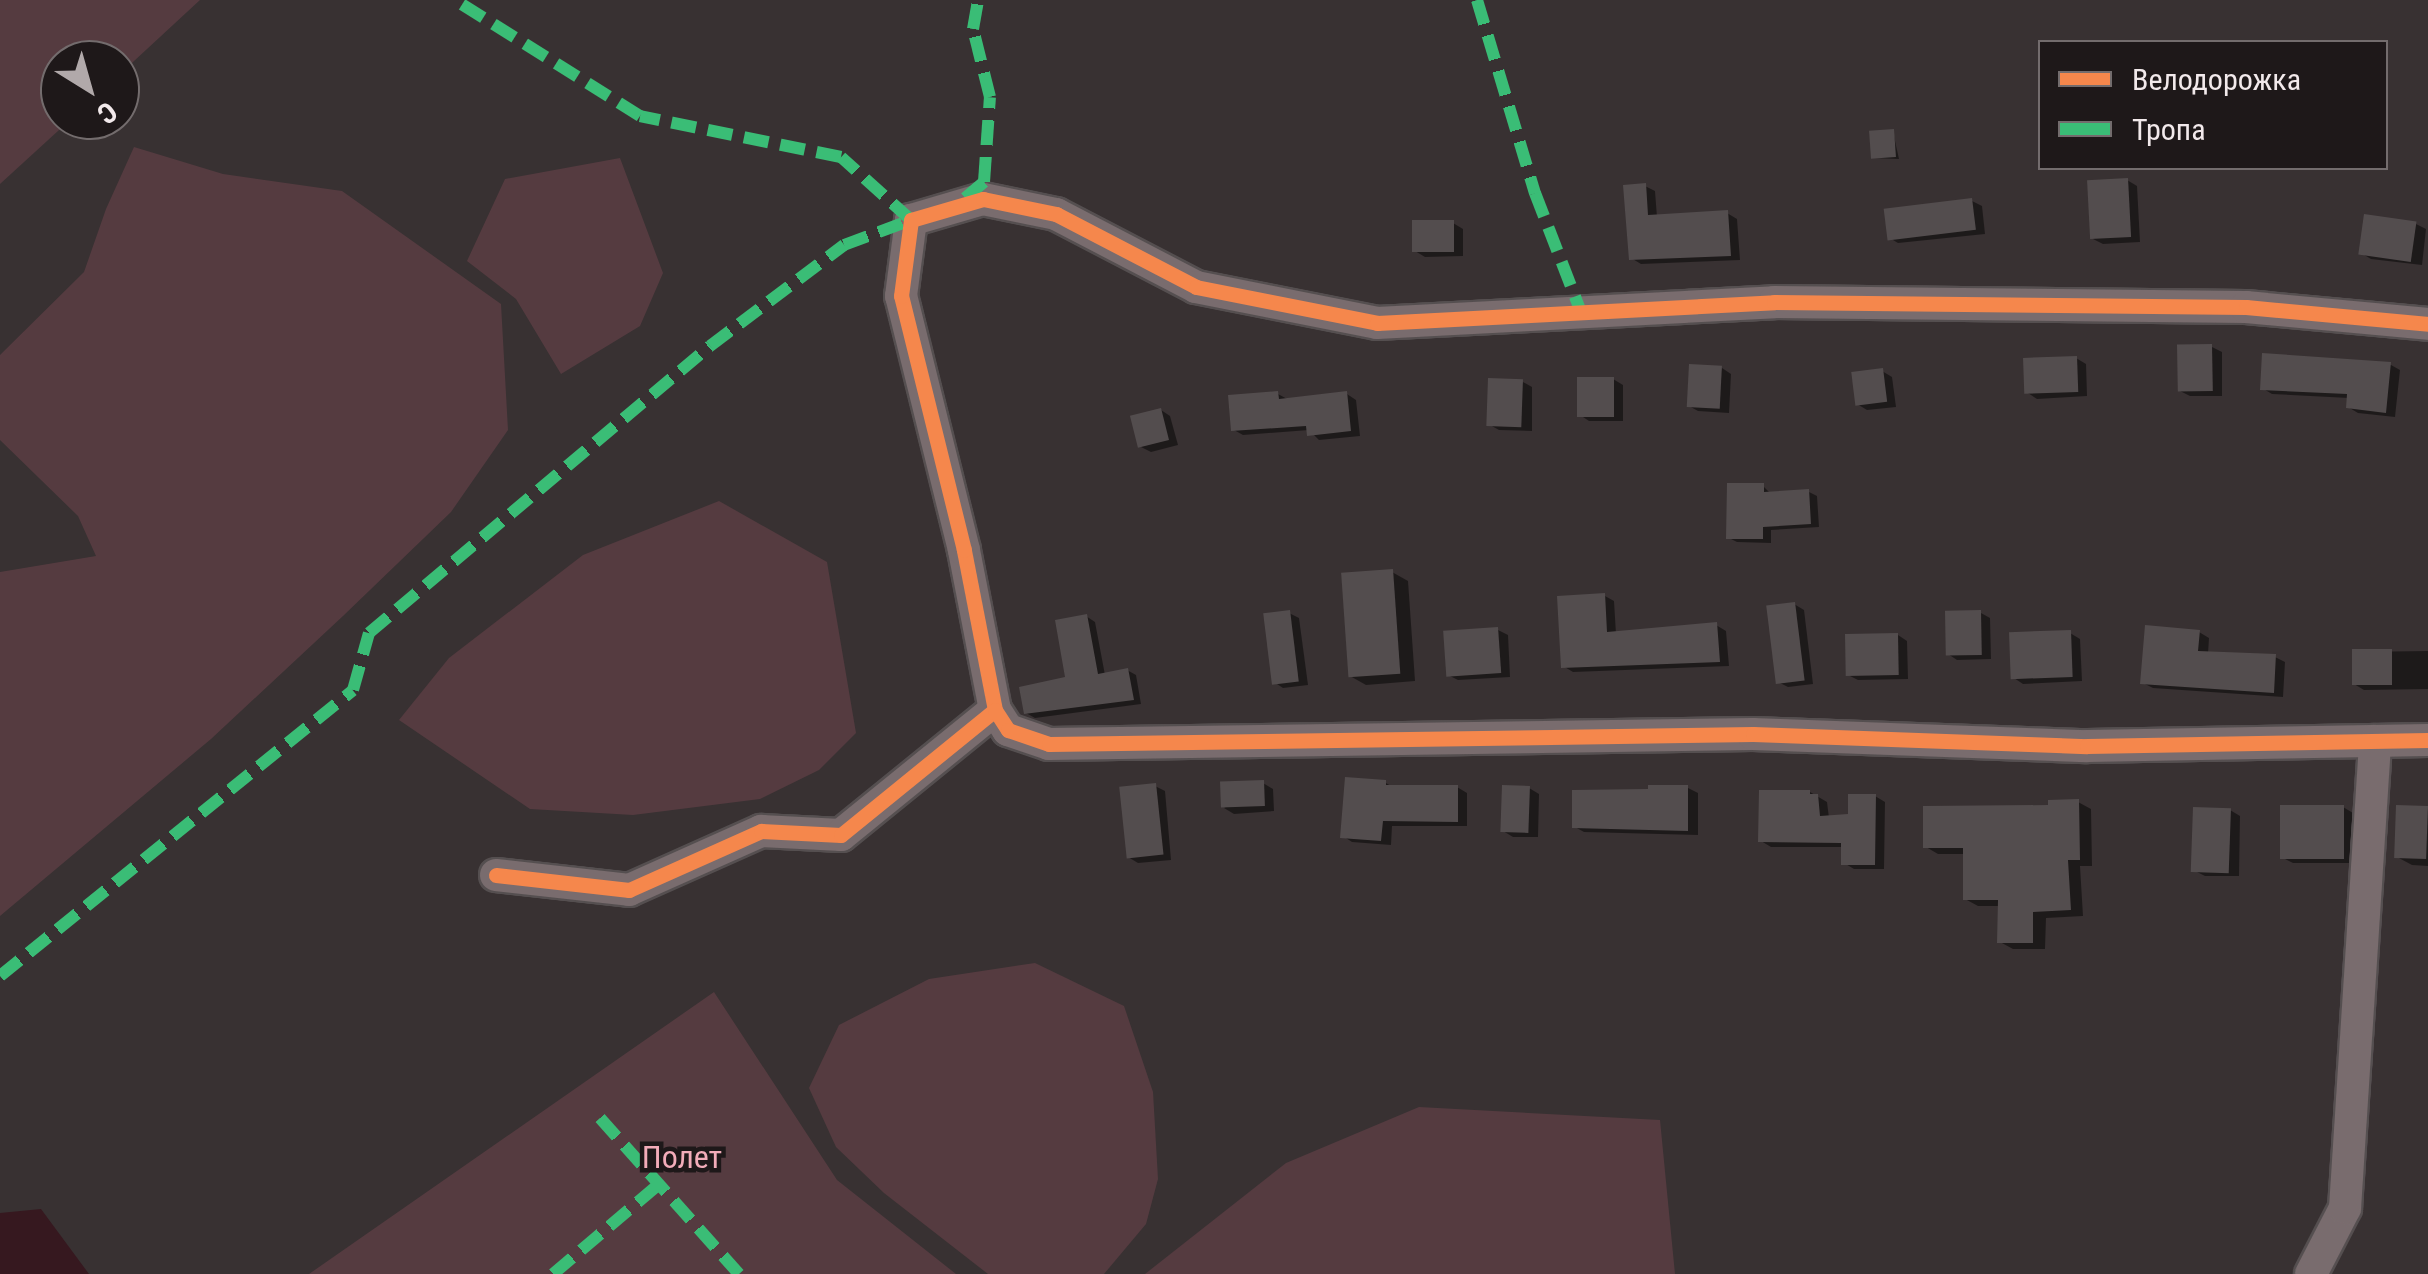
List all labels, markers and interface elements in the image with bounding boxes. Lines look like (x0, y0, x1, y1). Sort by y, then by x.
north arrow (40, 40, 140, 140)
legend (2038, 40, 2388, 170)
text: Велодорожка (2132, 62, 2301, 97)
text: С (91, 95, 123, 131)
text: Тропа (2132, 112, 2206, 147)
park label: Полет (642, 1138, 722, 1176)

